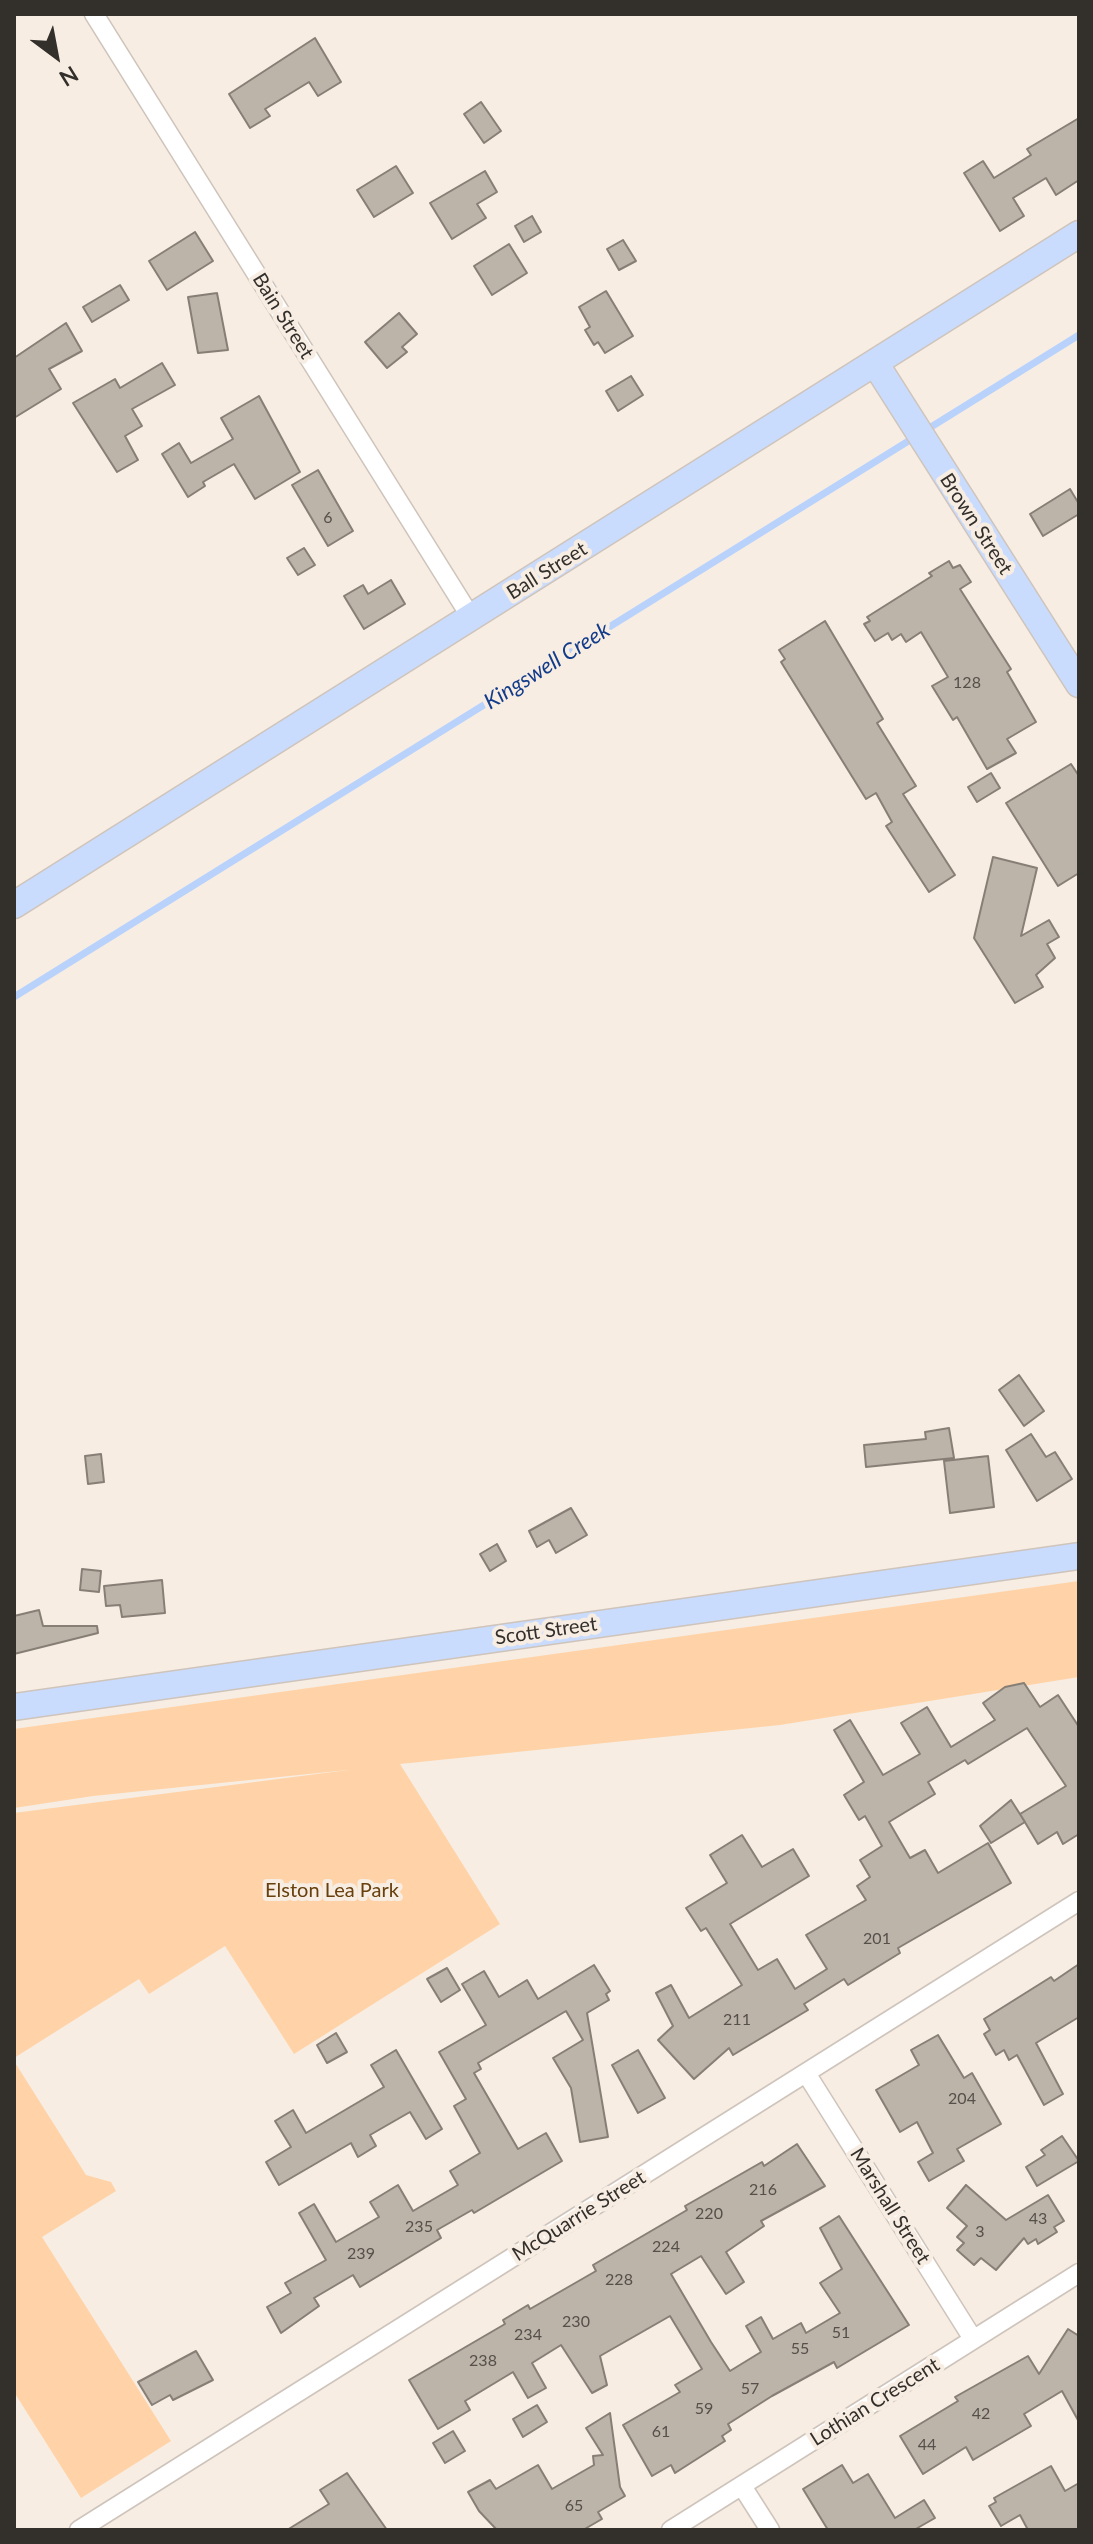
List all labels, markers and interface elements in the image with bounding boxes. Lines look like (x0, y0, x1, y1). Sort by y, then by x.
north arrow (16, 16, 96, 96)
text: N (55, 61, 83, 93)
street label: Bain Street (247, 269, 319, 363)
street label: Brown Street (935, 469, 1017, 579)
house number: 6 (323, 508, 333, 528)
street label: Ball Street (503, 537, 591, 605)
water label: Kingswell Creek (479, 617, 615, 715)
house number: 128 (953, 673, 981, 693)
street label: Scott Street (493, 1612, 599, 1650)
park label: Elston Lea Park (265, 1879, 399, 1903)
house number: 201 (863, 1929, 891, 1949)
house number: 211 (723, 2010, 751, 2030)
house number: 204 (948, 2089, 976, 2109)
street label: Marshall Street (845, 2143, 935, 2269)
street label: McQuarrie Street (508, 2165, 650, 2267)
house number: 216 (749, 2180, 777, 2200)
house number: 220 (695, 2204, 723, 2224)
house number: 43 (1029, 2209, 1047, 2229)
house number: 235 (405, 2217, 433, 2237)
house number: 3 (975, 2222, 985, 2242)
house number: 224 (652, 2237, 680, 2257)
house number: 239 (347, 2244, 375, 2264)
house number: 228 (605, 2270, 633, 2290)
house number: 230 (562, 2312, 590, 2332)
house number: 51 (832, 2323, 850, 2343)
house number: 234 (514, 2325, 542, 2345)
house number: 55 (791, 2339, 809, 2359)
house number: 238 (469, 2351, 497, 2371)
street label: Lothian Crescent (806, 2353, 944, 2451)
house number: 57 (741, 2379, 759, 2399)
house number: 59 (695, 2399, 713, 2419)
house number: 42 (972, 2404, 990, 2424)
house number: 61 (652, 2422, 670, 2442)
house number: 44 (918, 2435, 936, 2455)
house number: 65 (565, 2496, 583, 2516)

